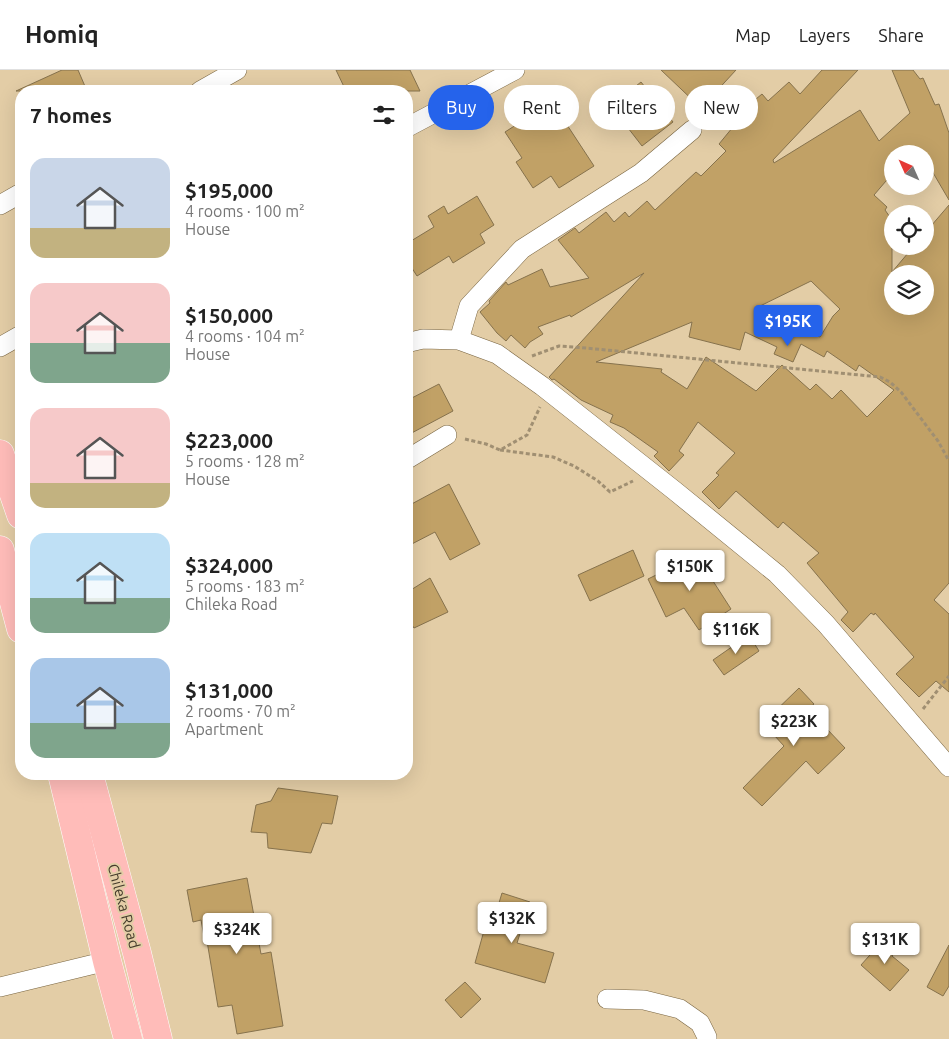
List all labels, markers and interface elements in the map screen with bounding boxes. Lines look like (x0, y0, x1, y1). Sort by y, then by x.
text: Homiq (25, 21, 99, 48)
text: Map (735, 25, 771, 45)
text: Layers (799, 25, 850, 45)
text: Share (878, 25, 924, 45)
chip: Buy (428, 85, 494, 130)
chip: Rent (504, 85, 579, 130)
chip: Filters (589, 85, 675, 130)
chip: New (685, 85, 758, 130)
icon: filters (370, 101, 398, 129)
text: 7 homes (30, 103, 112, 127)
north arrow (884, 145, 934, 195)
map controls (884, 145, 934, 315)
icon: home (70, 178, 130, 238)
text: $195,000 (185, 178, 273, 202)
text: 4 rooms · 100 m² (185, 202, 305, 220)
button: locate (884, 205, 934, 255)
text: House (185, 220, 230, 238)
button: layers (884, 265, 934, 315)
icon: home (70, 303, 130, 363)
text: $150,000 (185, 303, 273, 327)
pin: $195K (753, 304, 823, 347)
text: $195K (765, 312, 811, 330)
text: 4 rooms · 104 m² (185, 327, 305, 345)
text: House (185, 345, 230, 363)
icon: home (70, 428, 130, 488)
text: $223,000 (185, 428, 273, 452)
text: 5 rooms · 128 m² (185, 452, 305, 470)
text: House (185, 470, 230, 488)
pin: $150K (655, 550, 725, 592)
icon: home (70, 553, 130, 613)
text: $324,000 (185, 553, 273, 577)
text: $150K (667, 557, 713, 575)
text: 5 rooms · 183 m² (185, 577, 305, 595)
text: Chileka Road (185, 595, 278, 613)
pin: $116K (701, 612, 771, 655)
text: $116K (713, 620, 759, 638)
icon: home (70, 678, 130, 738)
text: $131,000 (185, 678, 273, 702)
text: 2 rooms · 70 m² (185, 702, 296, 720)
pin: $223K (759, 704, 829, 747)
text: $223K (771, 712, 817, 730)
text: Apartment (185, 720, 263, 738)
street label: Chileka Road (105, 862, 143, 950)
pin: $132K (477, 902, 547, 944)
text: $132K (489, 909, 535, 927)
pin: $324K (202, 912, 272, 955)
text: $324K (214, 920, 260, 938)
pin: $131K (850, 922, 920, 965)
text: $131K (862, 930, 908, 948)

